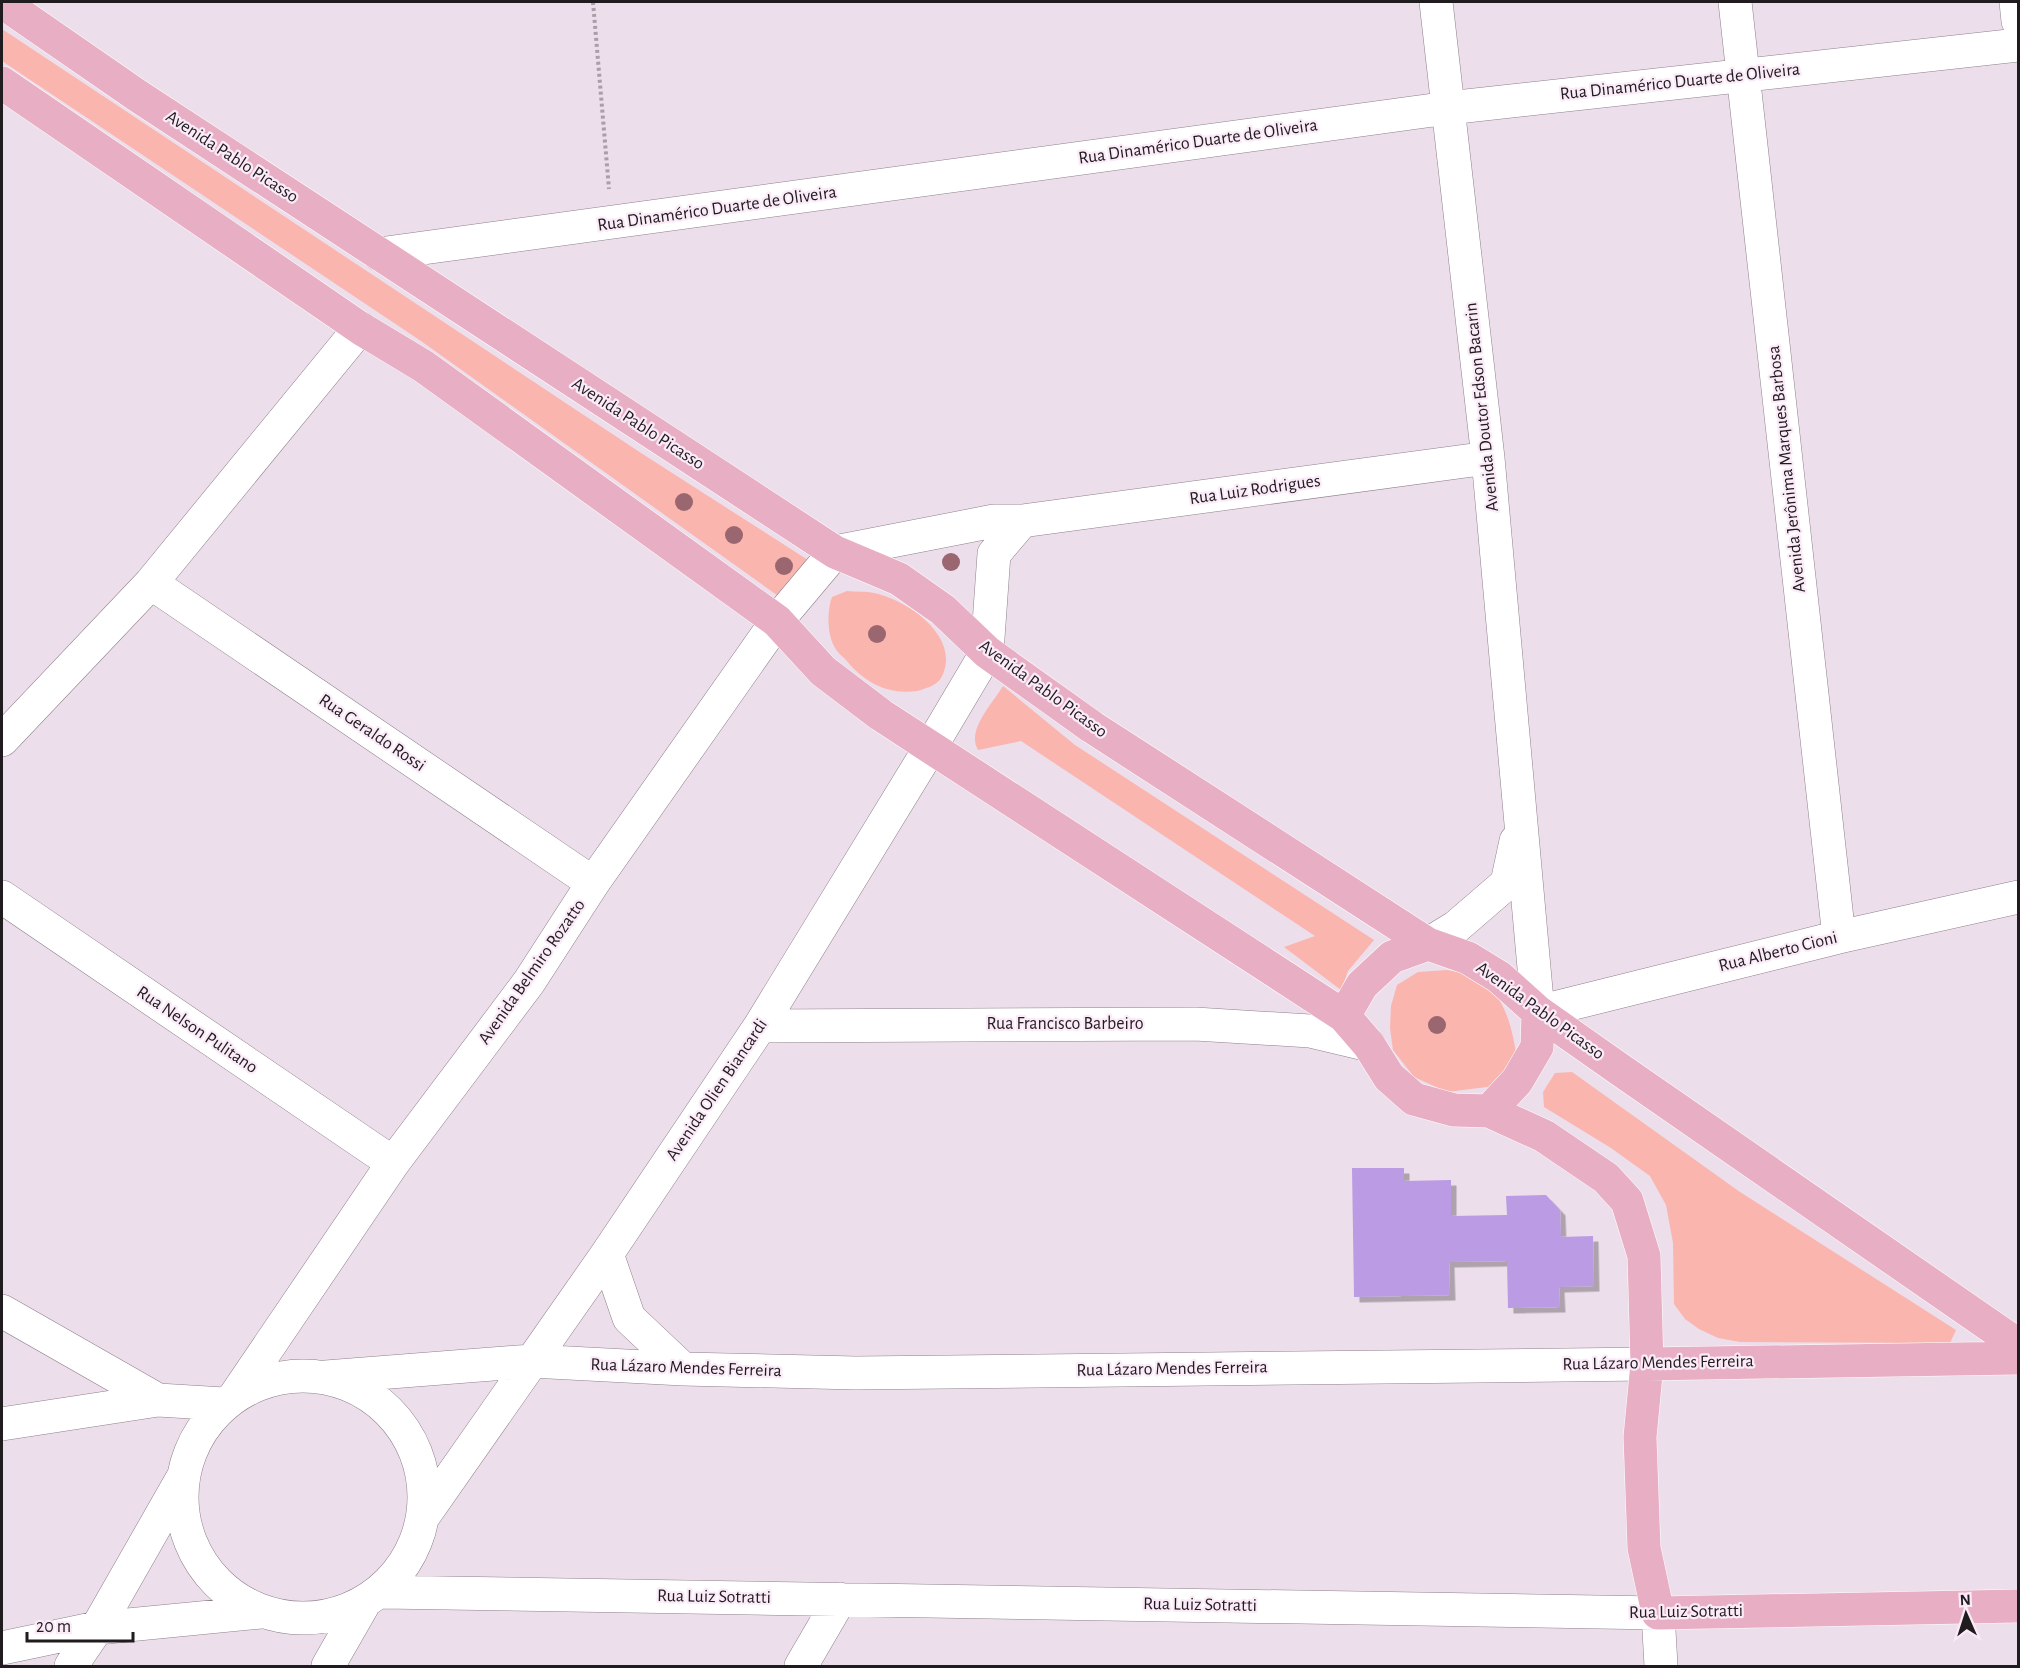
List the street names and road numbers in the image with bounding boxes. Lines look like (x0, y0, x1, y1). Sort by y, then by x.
street label: Rua Dinamérico Duarte de Oliveira (1559, 60, 1801, 104)
street label: Avenida Pablo Picasso (163, 108, 301, 206)
street label: Rua Dinamérico Duarte de Oliveira (1077, 116, 1319, 168)
street label: Rua Dinamérico Duarte de Oliveira (596, 183, 838, 235)
street label: Avenida Doutor Edson Bacarin (1462, 302, 1502, 512)
street label: Avenida Jerônima Marques Barbosa (1765, 345, 1809, 593)
street label: Avenida Pablo Picasso (569, 375, 707, 473)
street label: Rua Luiz Rodrigues (1188, 472, 1322, 508)
street label: Avenida Pablo Picasso (976, 637, 1111, 742)
street label: Rua Geraldo Rossi (315, 691, 429, 775)
street label: Avenida Belmiro Rozatto (475, 896, 589, 1048)
street label: Rua Alberto Cioni (1717, 929, 1839, 975)
street label: Avenida Pablo Picasso (1473, 959, 1608, 1064)
street label: Rua Nelson Pulitano (133, 983, 261, 1077)
street label: Rua Francisco Barbeiro (986, 1015, 1144, 1033)
street label: Avenida Olien Biancardi (663, 1016, 771, 1164)
street label: Rua Lázaro Mendes Ferreira (1562, 1352, 1754, 1374)
street label: Rua Lázaro Mendes Ferreira (590, 1356, 782, 1380)
street label: Rua Lázaro Mendes Ferreira (1076, 1358, 1268, 1380)
street label: Rua Luiz Sotratti (657, 1587, 771, 1607)
street label: Rua Luiz Sotratti (1143, 1595, 1257, 1615)
street label: Rua Luiz Sotratti (1629, 1602, 1743, 1622)

